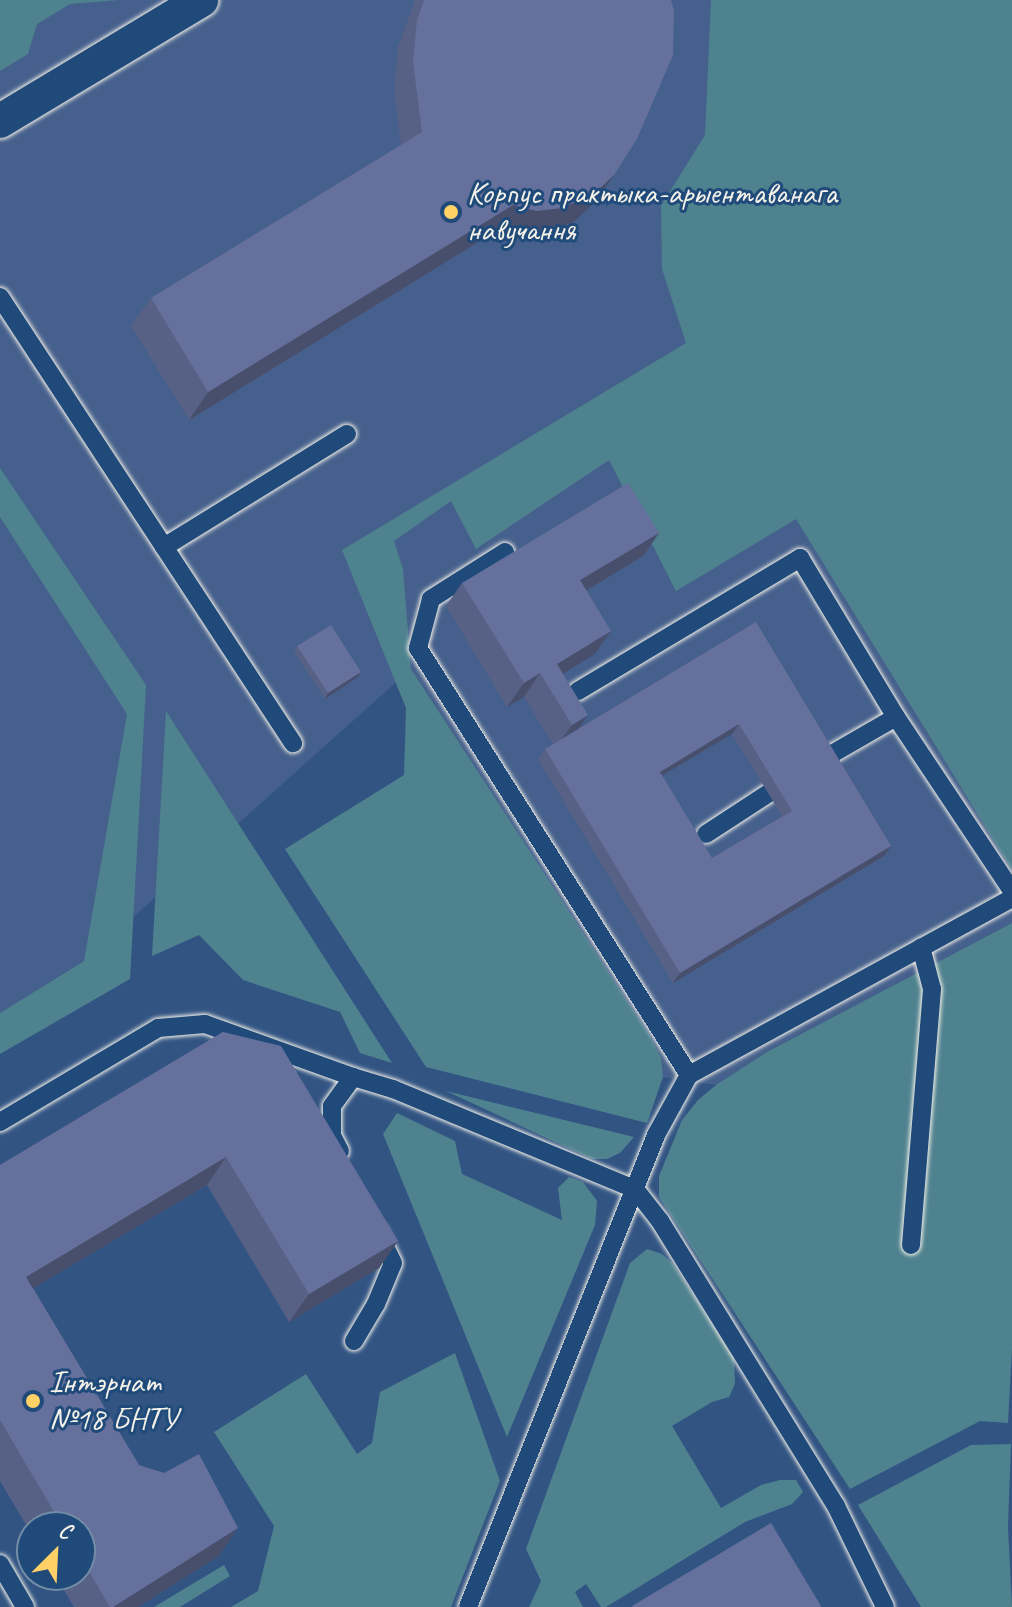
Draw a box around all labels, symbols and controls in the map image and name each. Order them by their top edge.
place label: Корпус практыка-арыентаванага навучання [467,175,838,250]
marker: Корпус практыка-арыентаванага навучання [442,203,460,221]
place label: Інтэрнат №18 БНТУ [49,1364,177,1439]
marker: Інтэрнат №18 БНТУ [24,1392,42,1410]
north arrow [16,1511,96,1591]
text: С [54,1516,76,1546]

